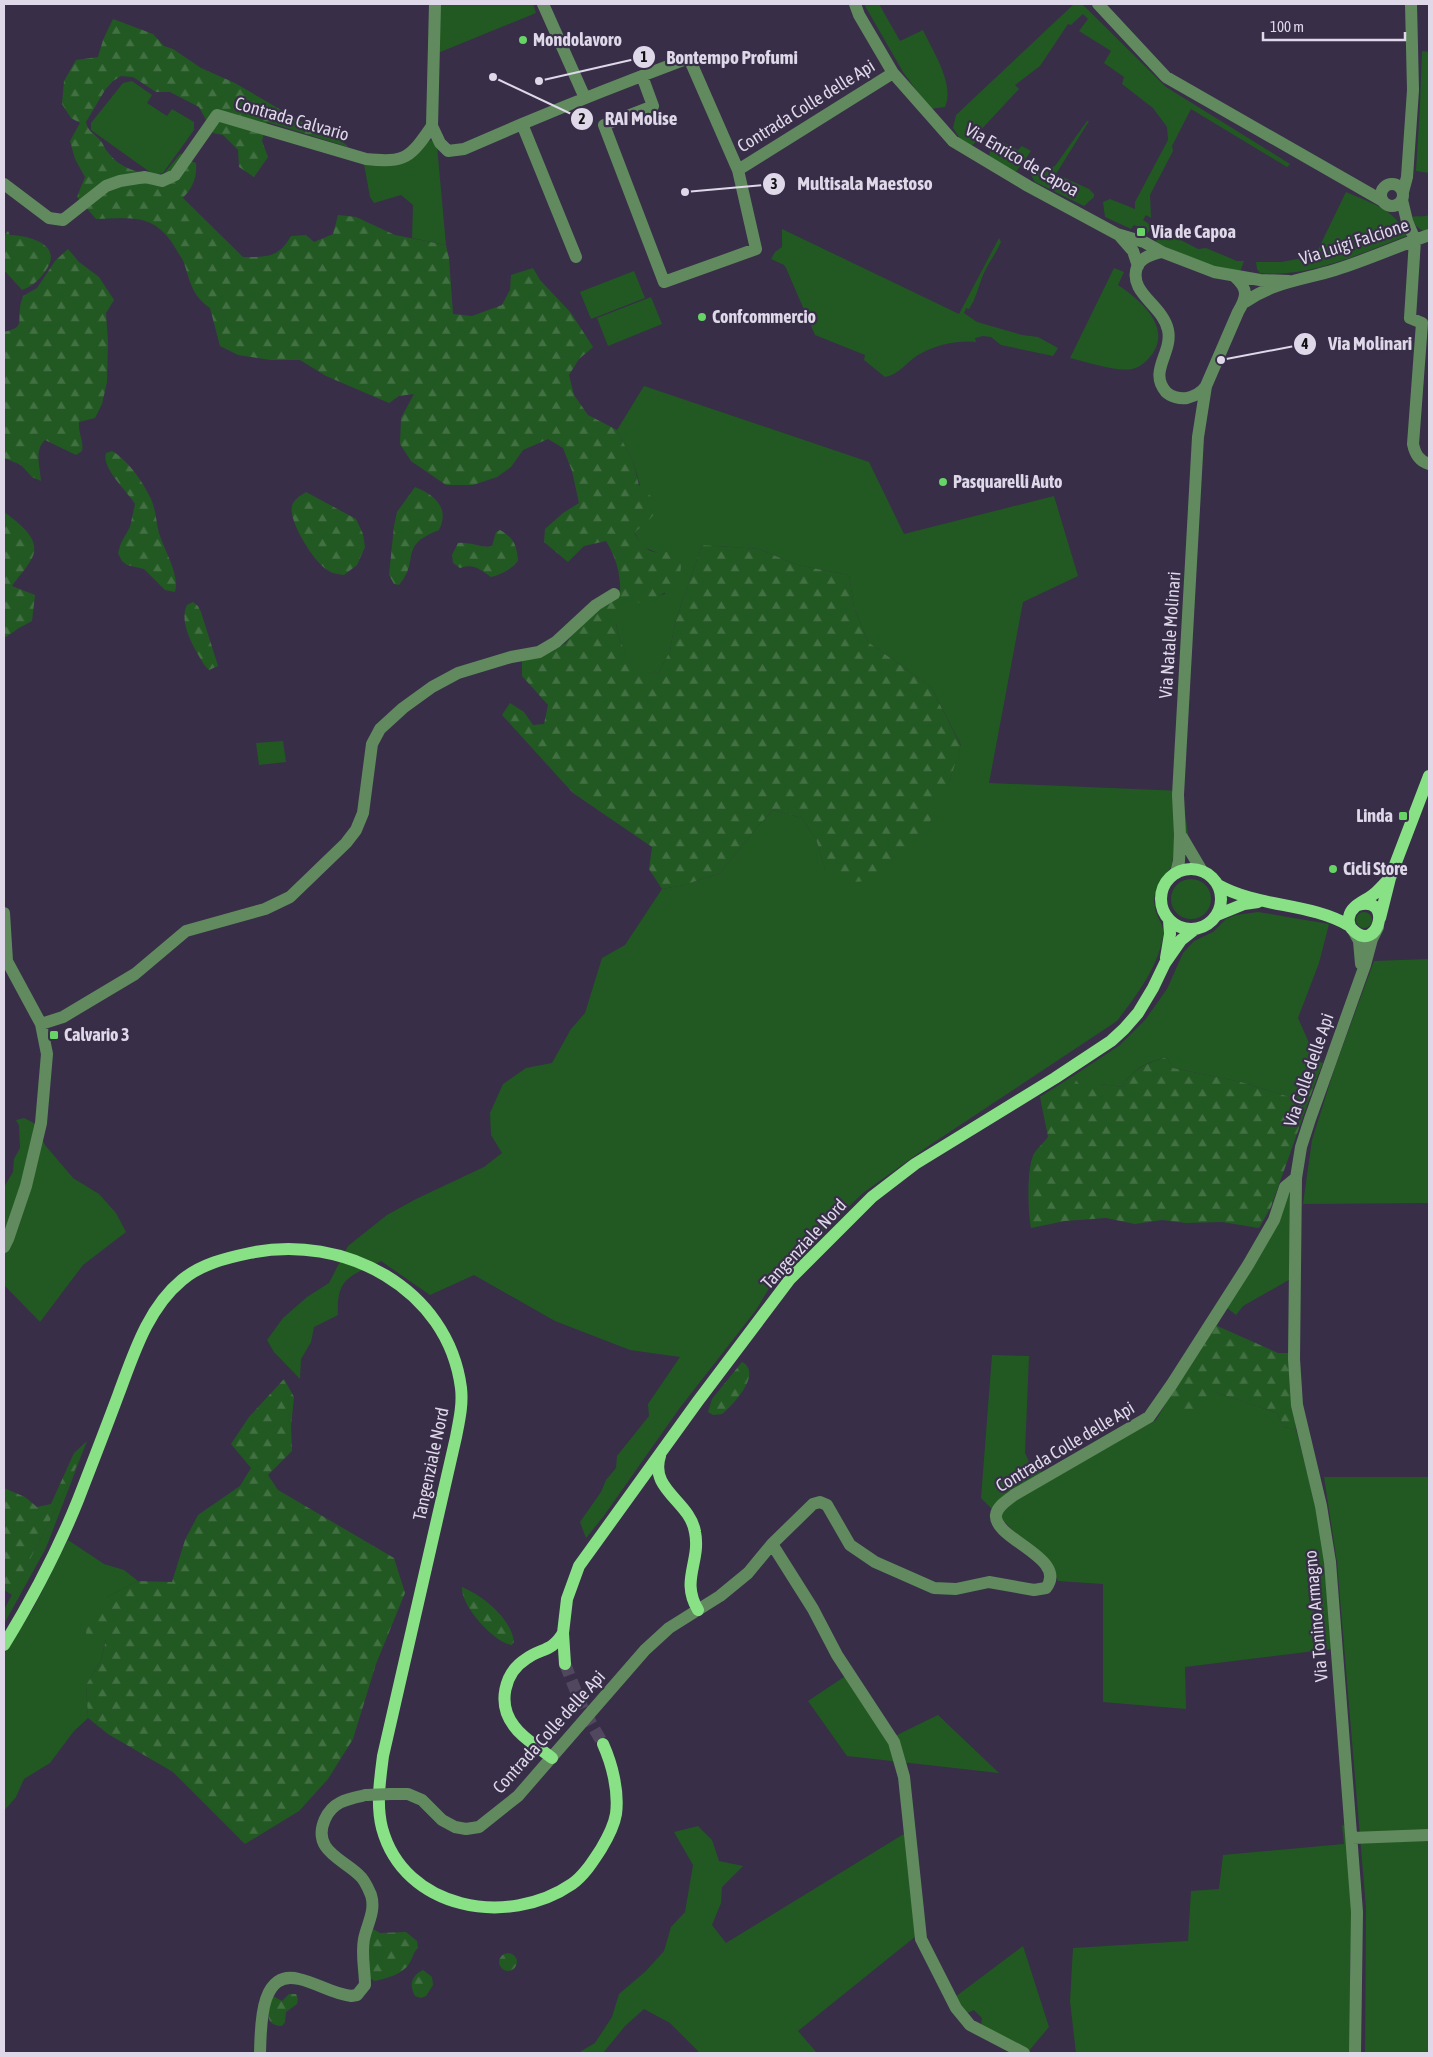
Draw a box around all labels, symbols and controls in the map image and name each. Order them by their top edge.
scale bar [1263,10,1406,42]
text: 100 m [1270,18,1304,35]
place label: Mondolavoro [533,29,622,50]
marker: Mondolavoro [517,34,529,46]
callout: Bontempo Profumi [631,40,808,74]
text: Bontempo Profumi [666,46,798,68]
text: 1 [640,48,648,65]
street label: Contrada Colle delle Api [733,55,878,156]
street label: Contrada Calvario [233,92,352,145]
callout: RAI Molise [570,102,687,136]
text: RAI Molise [605,107,678,129]
text: 2 [578,110,586,127]
street label: Via Enrico de Capoa [961,118,1083,201]
callout: Multisala Maestoso [762,167,942,201]
text: Multisala Maestoso [797,172,933,194]
text: 3 [770,175,778,192]
street label: Via Luigi Falcione [1296,214,1411,269]
place label: Via de Capoa [1150,221,1236,242]
marker: Via de Capoa [1135,226,1147,238]
place label: Confcommercio [712,306,816,327]
marker: Confcommercio [696,311,708,323]
callout: Via Molinari [1293,327,1422,361]
text: Via Molinari [1327,332,1412,354]
text: 4 [1300,335,1309,352]
place label: Pasquarelli Auto [953,471,1062,492]
marker: Pasquarelli Auto [937,476,949,488]
street label: Via Natale Molinari [1155,571,1184,699]
place label: Linda [1356,805,1393,826]
marker: Linda [1397,810,1409,822]
place label: Cicli Store [1343,858,1408,879]
marker: Cicli Store [1327,863,1339,875]
street label: Via Colle delle Api [1279,1010,1338,1129]
place label: Calvario 3 [64,1024,130,1045]
marker: Calvario 3 [48,1029,60,1041]
street label: Tangenziale Nord [757,1194,851,1293]
street label: Contrada Colle delle Api [992,1397,1138,1496]
street label: Tangenziale Nord [408,1405,453,1522]
street label: Via Tonino Armagno [1299,1549,1332,1683]
street label: Contrada Colle delle Api [488,1666,609,1797]

